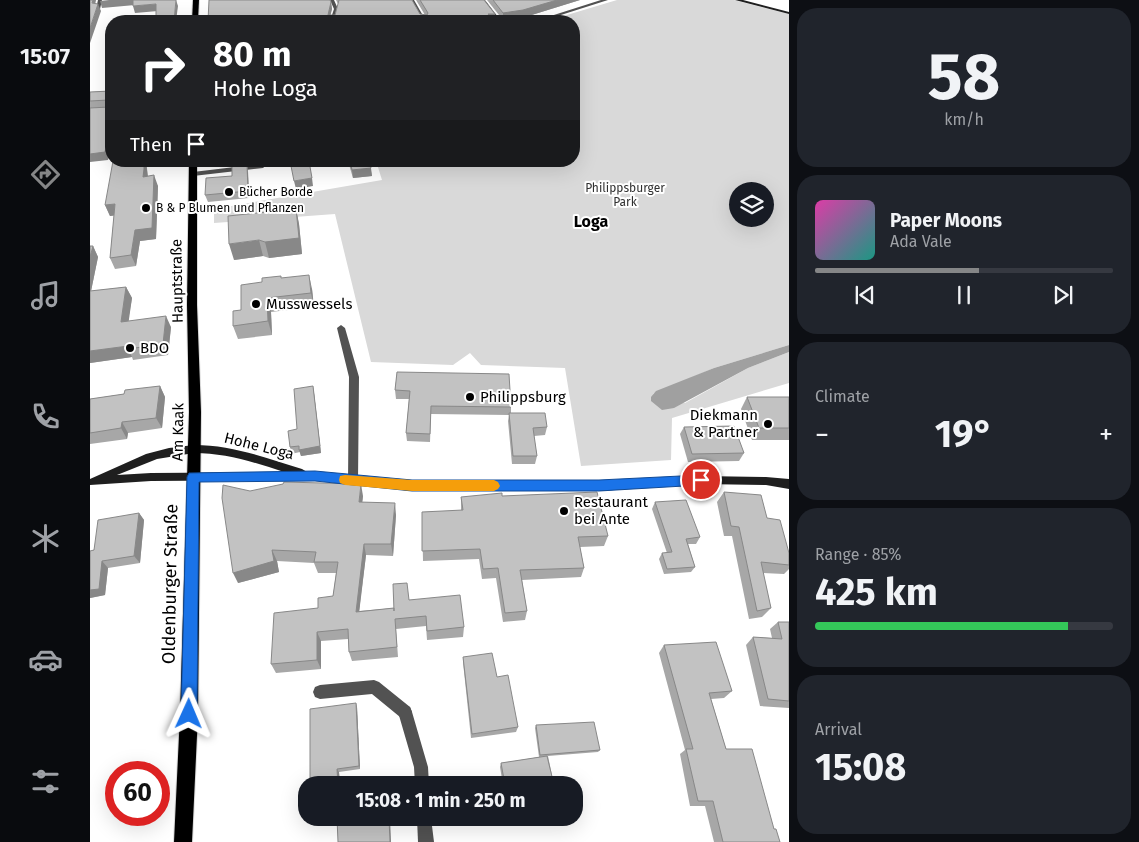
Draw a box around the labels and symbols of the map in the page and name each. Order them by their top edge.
park label: Philippsburger Park [585,181,665,209]
place label: Bücher Borde [239,185,313,199]
marker: Bücher Borde [223,186,235,198]
place label: B & P Blumen und Pflanzen [156,201,304,215]
marker: B & P Blumen und Pflanzen [140,202,152,214]
district label: Loga [574,212,608,231]
street label: Hauptstraße [167,239,187,323]
place label: Musswessels [266,295,353,313]
marker: Musswessels [250,298,262,310]
place label: BDO [140,339,169,357]
marker: BDO [124,342,136,354]
place label: Philippsburg [480,388,566,406]
marker: Philippsburg [464,391,476,403]
street label: Am Kaak [168,402,188,461]
place label: Diekmann & Partner [690,406,758,441]
marker: Diekmann & Partner [762,418,774,430]
street label: Hohe Loga [222,429,296,463]
pin [680,459,722,501]
place label: Restaurant bei Ante [574,493,648,528]
street label: Oldenburger Straße [158,504,182,664]
marker: Restaurant bei Ante [558,505,570,517]
position arrow [162,687,214,739]
speed limit sign: 60 [105,761,170,826]

